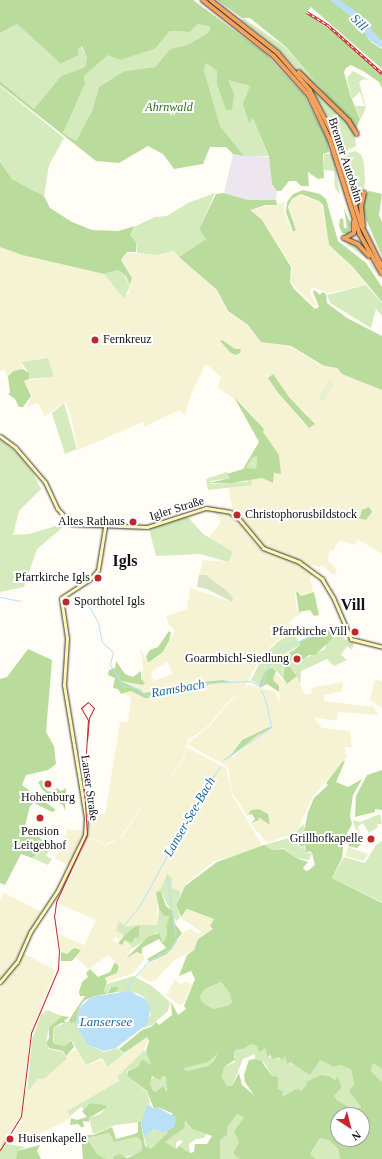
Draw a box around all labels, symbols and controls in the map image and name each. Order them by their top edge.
water label: Sill [347,11,371,35]
park label: Ahrnwald [145,101,193,115]
street label: Brenner Autobahn [324,115,366,205]
place label: Fernkreuz [103,333,152,347]
marker: Fernkreuz [90,335,100,345]
street label: Igler Straße [148,494,206,524]
place label: Christophorusbildstock [245,508,357,522]
marker: Christophorusbildstock [232,510,242,520]
place label: Altes Rathaus [58,515,125,529]
marker: Altes Rathaus [128,517,138,527]
district label: Igls [113,551,137,571]
place label: Pfarrkirche Igls [15,571,90,585]
marker: Pfarrkirche Igls [93,573,103,583]
place label: Sporthotel Igls [74,595,145,609]
district label: Vill [341,595,365,615]
marker: Sporthotel Igls [61,597,71,607]
place label: Pfarrkirche Vill [272,625,347,639]
marker: Pfarrkirche Vill [350,627,360,637]
place label: Goarmbichl-Siedlung [185,652,289,666]
marker: Goarmbichl-Siedlung [292,654,302,664]
water label: Ramsbach [150,677,206,701]
street label: Lanser Straße [77,754,101,822]
water label: Lanser-See-Bach [161,774,219,860]
marker: Hohenburg [43,779,53,789]
place label: Hohenburg [21,791,75,805]
marker: Pension Leitgebhof [35,813,45,823]
place label: Pension Leitgebhof [14,825,66,853]
place label: Grillhofkapelle [290,832,363,846]
marker: Grillhofkapelle [366,834,376,844]
water label: Lansersee [80,1014,132,1030]
north arrow [330,1107,370,1147]
text: N [350,1129,363,1143]
place label: Huisenkapelle [18,1132,87,1146]
marker: Huisenkapelle [5,1134,15,1144]

